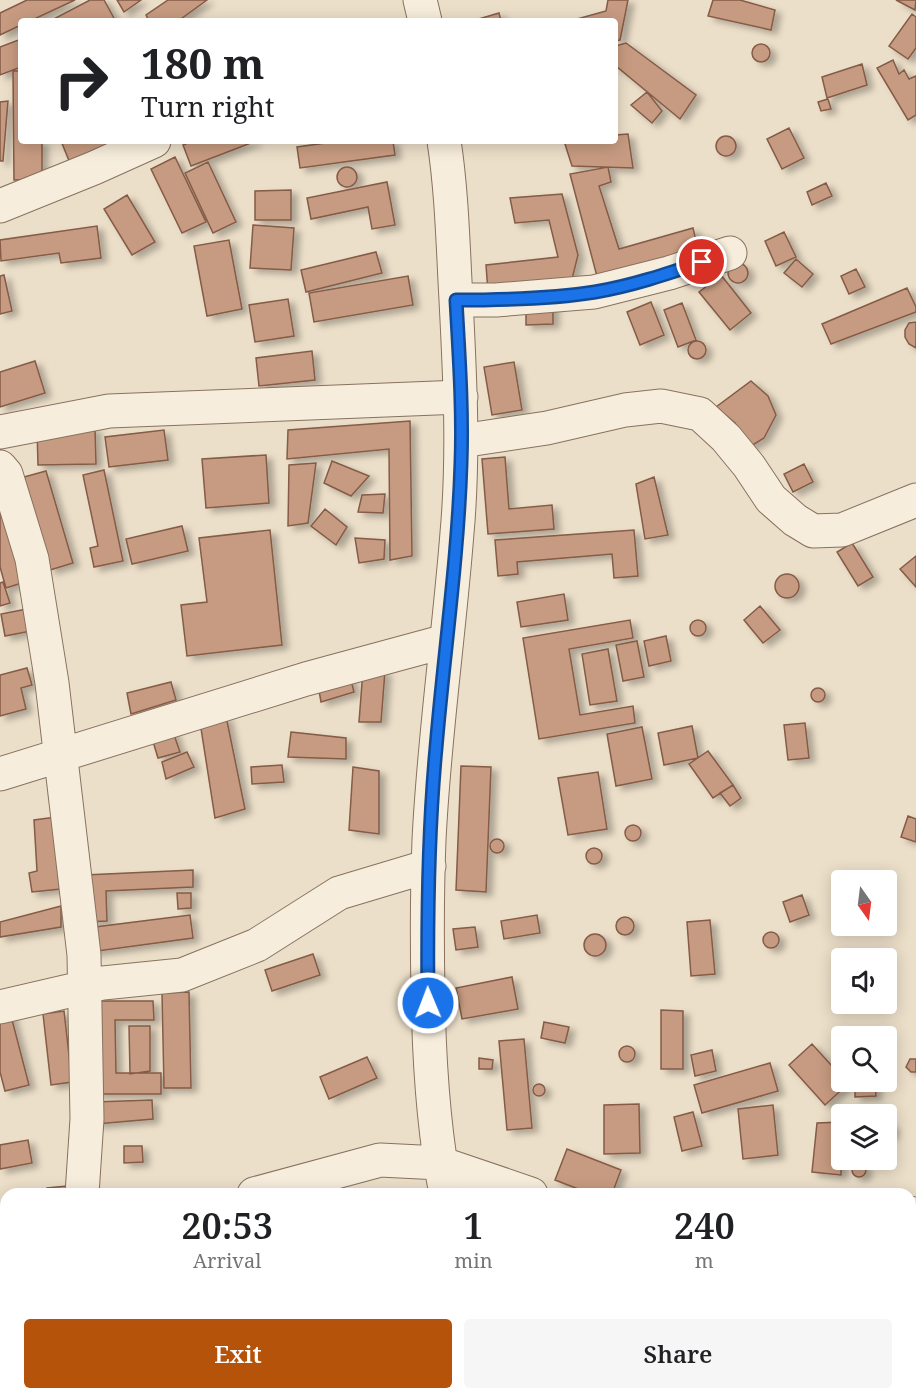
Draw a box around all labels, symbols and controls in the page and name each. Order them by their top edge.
text: 180 m [141,34,265,91]
icon: right [42,42,120,120]
text: Turn right [141,88,274,125]
pin [676,236,727,287]
icon: arrive [685,245,718,278]
north arrow [831,870,897,936]
map controls [831,870,897,1170]
button: sound [831,948,897,1014]
position arrow [396,971,460,1035]
button: search [831,1026,897,1092]
button: layers [831,1104,897,1170]
text: 20:53 [181,1201,273,1250]
text: 1 [463,1201,484,1250]
text: 240 [674,1201,735,1250]
text: Arrival [193,1247,261,1274]
text: min [454,1247,493,1274]
text: m [695,1247,714,1274]
button: Exit [24,1319,452,1388]
button: Share [464,1319,892,1388]

